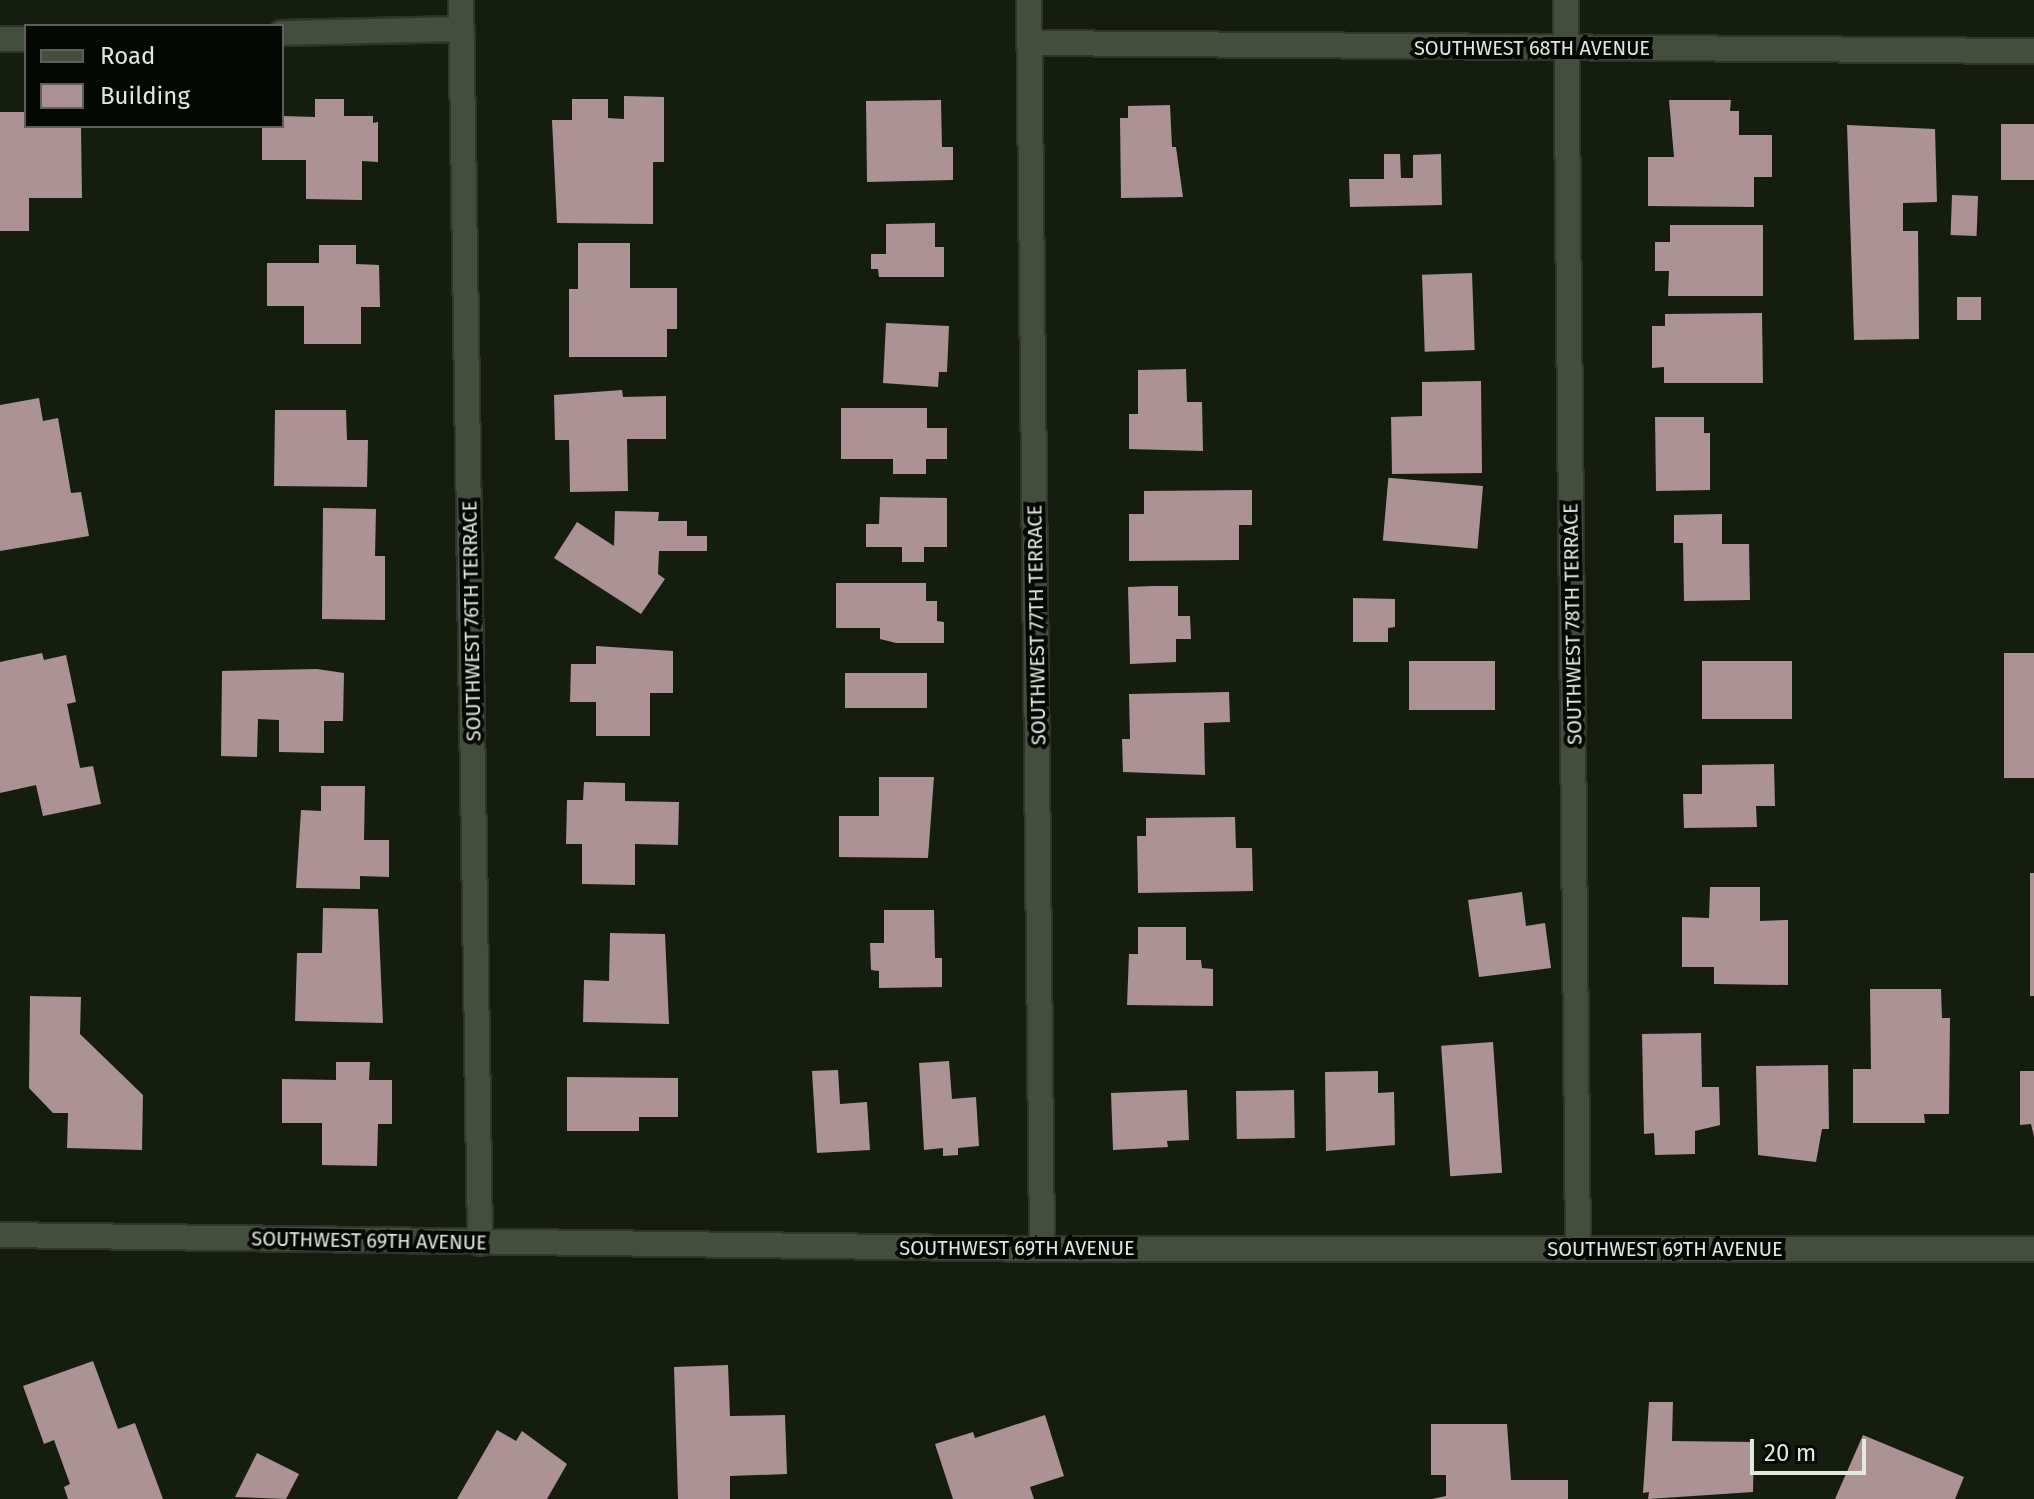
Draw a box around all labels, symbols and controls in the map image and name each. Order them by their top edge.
legend [24,24,284,128]
street label: SOUTHWEST 68TH AVENUE [1414,36,1650,60]
text: Road [100,42,155,70]
text: Building [100,82,190,110]
street label: SOUTHWEST 76TH TERRACE [458,500,486,742]
street label: SOUTHWEST 78TH TERRACE [1559,503,1587,745]
street label: SOUTHWEST 77TH TERRACE [1023,505,1051,745]
street label: SOUTHWEST 69TH AVENUE [251,1227,487,1255]
street label: SOUTHWEST 69TH AVENUE [899,1236,1135,1260]
street label: SOUTHWEST 69TH AVENUE [1547,1237,1783,1261]
scale bar [1754,1423,1870,1473]
text: 20 m [1764,1439,1816,1467]

